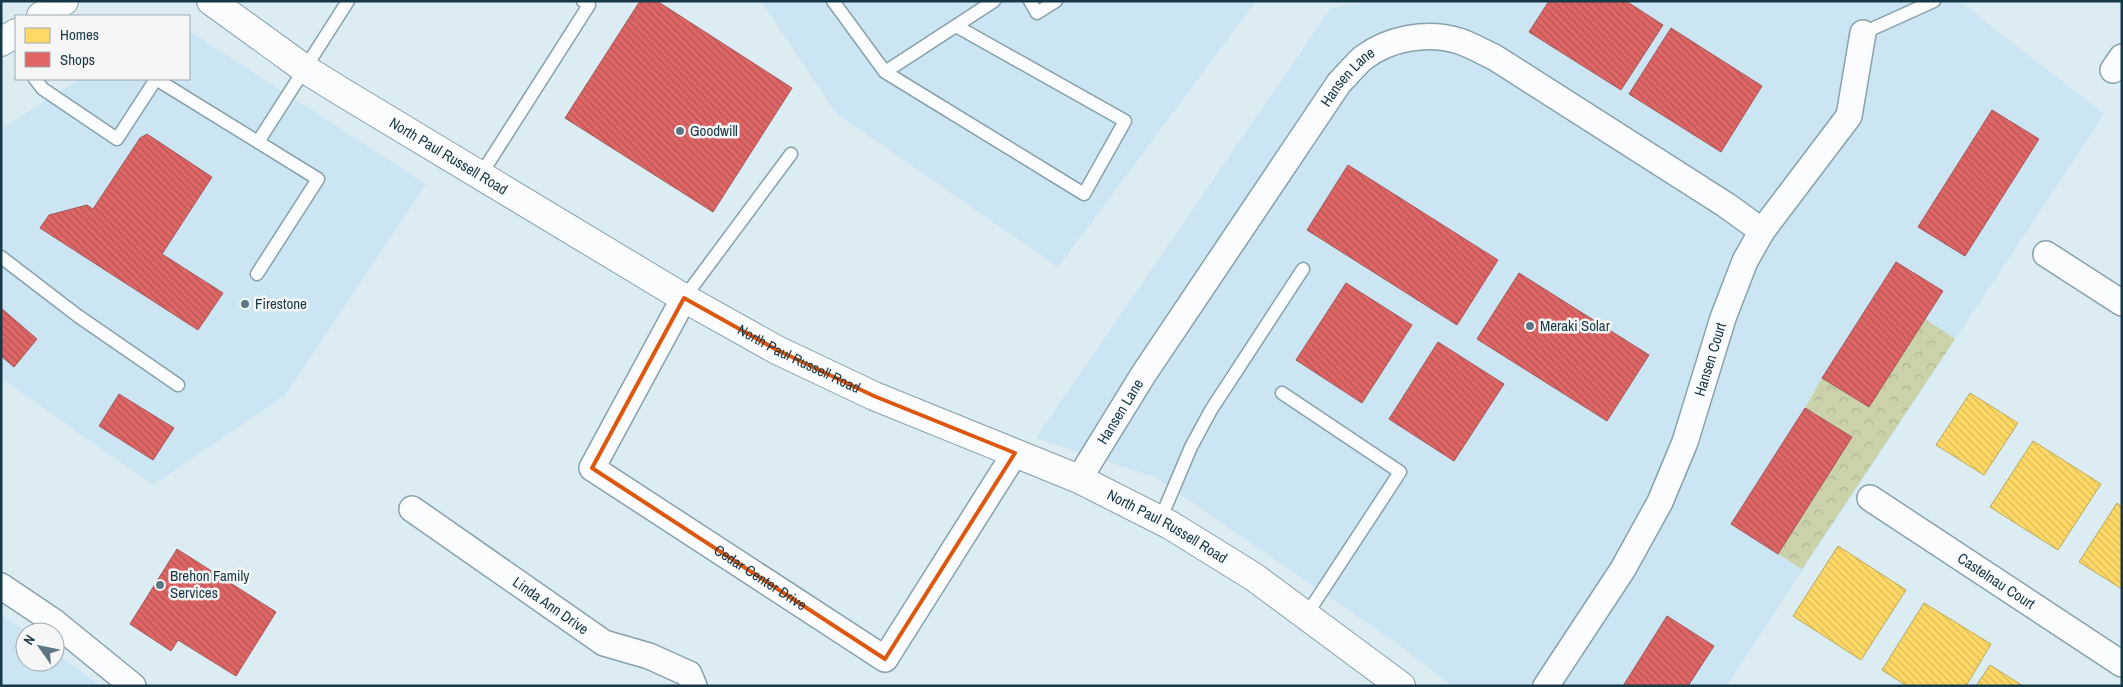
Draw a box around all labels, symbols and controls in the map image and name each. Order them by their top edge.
legend [15,15,190,80]
text: Homes [60,24,99,45]
street label: Hansen Lane [1315,42,1378,110]
text: Shops [60,49,95,70]
street label: North Paul Russell Road [386,112,512,200]
place label: Goodwill [690,120,738,141]
marker: Goodwill [674,125,686,137]
place label: Firestone [255,293,307,314]
marker: Firestone [239,298,251,310]
place label: Meraki Solar [1540,315,1610,336]
street label: North Paul Russell Road [734,319,864,398]
street label: Hansen Court [1689,319,1731,399]
marker: Meraki Solar [1524,320,1536,332]
street label: Hansen Lane [1092,375,1148,448]
street label: North Paul Russell Road [1104,484,1232,568]
street label: Cedar Center Drive [710,539,811,615]
street label: Castelnau Court [1953,547,2040,614]
place label: Brehon Family Services [170,565,250,603]
street label: Linda Ann Drive [509,571,593,639]
marker: Brehon Family Services [154,579,166,591]
north arrow [15,622,65,672]
text: N [19,632,39,648]

